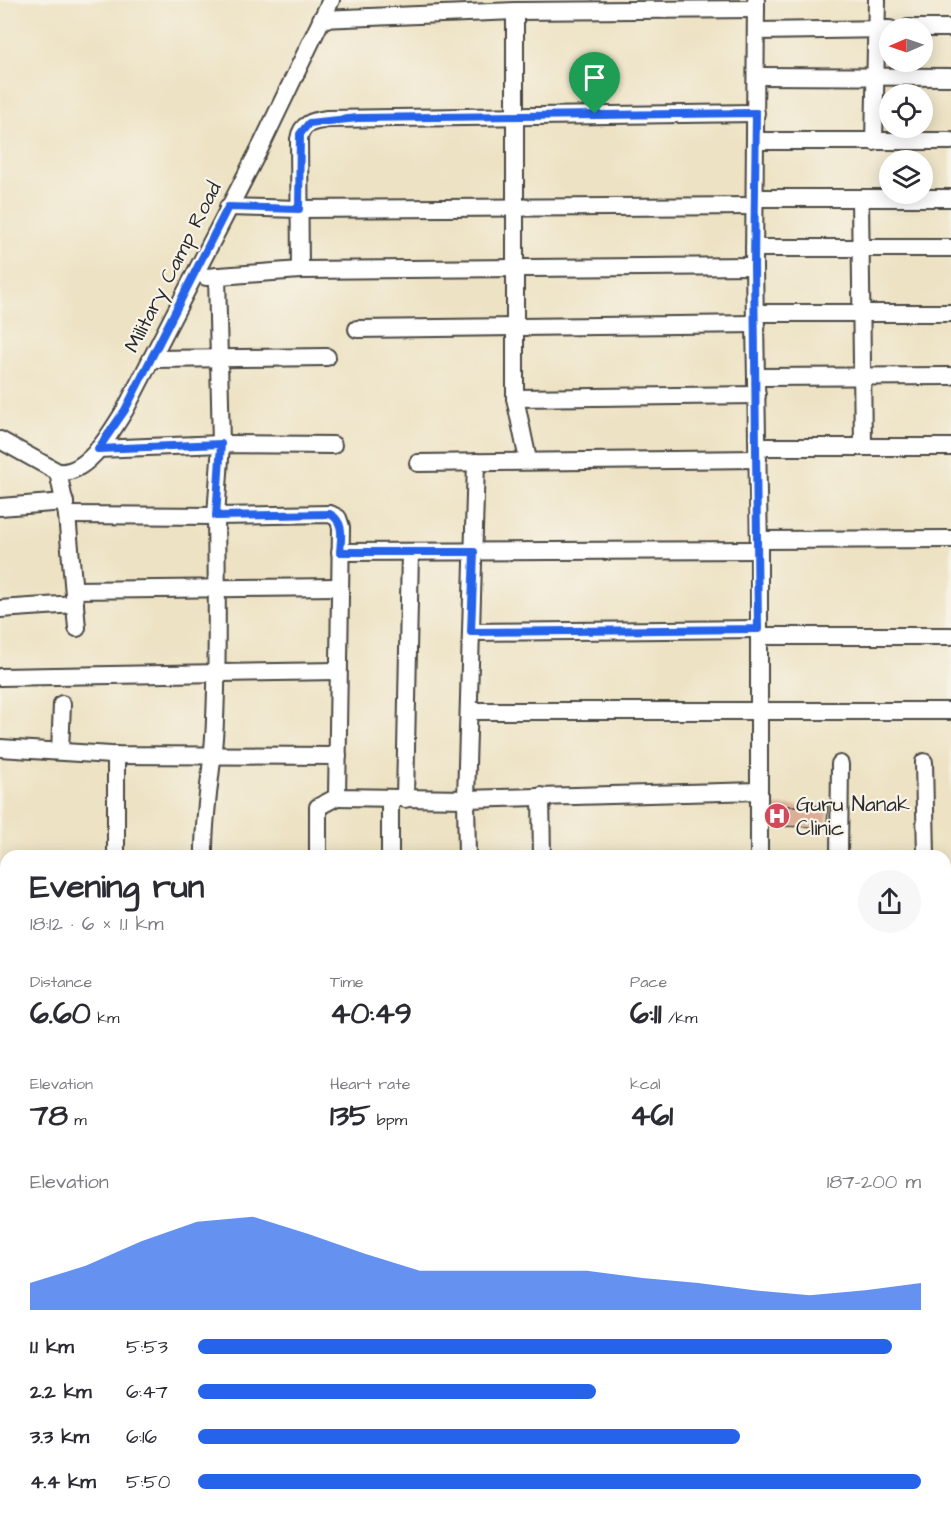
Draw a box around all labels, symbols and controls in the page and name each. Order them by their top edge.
north arrow [879,18,933,72]
map controls [879,18,933,204]
pin [569,52,620,114]
icon: arrive [578,61,611,94]
button: locate [879,84,933,138]
button: layers [879,150,933,204]
street label: Military Camp Road [117,176,230,358]
place label: Guru Nanak Clinic [796,790,910,843]
hospital icon: Guru Nanak Clinic [762,801,792,831]
text: Evening run [30,864,204,910]
button: share [858,870,921,933]
text: 18:12 · 6 × 1.1 km [30,910,163,938]
text: Distance [30,971,92,993]
text: Time [330,971,364,993]
text: Pace [630,971,667,993]
text: 6.60 [30,993,91,1035]
text: 40:49 [330,993,412,1035]
text: 6:11 [630,993,662,1035]
text: km [91,1007,119,1029]
text: /km [662,1007,697,1029]
text: Elevation [30,1073,93,1095]
text: Heart rate [330,1073,410,1095]
text: kcal [630,1073,661,1095]
text: 78 [30,1095,68,1137]
text: 135 [330,1095,370,1137]
text: 461 [630,1095,673,1137]
text: m [68,1109,87,1131]
text: bpm [370,1109,407,1131]
text: Elevation [30,1168,109,1196]
text: 187–200 m [827,1168,921,1196]
text: 1.1 km [30,1333,74,1361]
text: 5:53 [126,1333,168,1361]
text: 2.2 km [30,1378,92,1406]
text: 6:47 [126,1378,168,1406]
text: 3.3 km [30,1423,89,1451]
text: 6:16 [126,1423,157,1451]
text: 4.4 km [30,1468,96,1496]
text: 5:50 [126,1468,170,1496]

